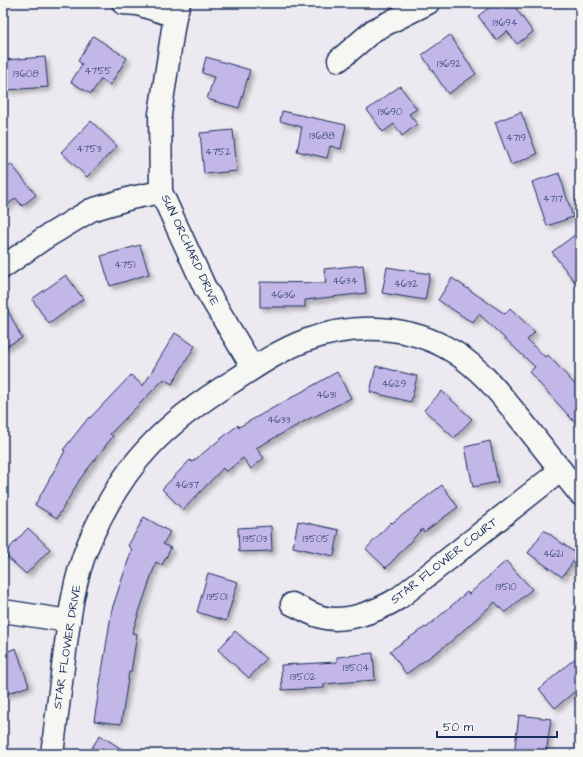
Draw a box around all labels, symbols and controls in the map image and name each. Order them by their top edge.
house number: 13694 [492,16,518,30]
house number: 13692 [437,57,461,71]
house number: 4755 [84,64,112,78]
house number: 13608 [13,67,39,81]
house number: 13690 [378,105,402,119]
house number: 13688 [309,129,335,143]
house number: 4719 [506,131,526,145]
house number: 4753 [76,142,102,156]
house number: 4752 [205,145,231,159]
street label: SUN ORCHARD DRIVE [157,192,223,308]
house number: 4717 [543,192,563,206]
house number: 4751 [114,258,136,272]
house number: 4634 [333,274,358,288]
house number: 4632 [394,277,418,291]
house number: 4636 [271,288,296,302]
house number: 4629 [382,377,407,391]
house number: 4631 [316,388,336,402]
house number: 4633 [267,413,291,427]
house number: 4637 [175,478,199,492]
street label: STAR FLOWER COURT [387,513,502,608]
house number: 13503 [243,532,267,546]
house number: 13505 [303,532,329,546]
house number: 4621 [543,547,564,561]
house number: 13510 [495,580,517,594]
street label: STAR FLOWER DRIVE [49,584,85,710]
house number: 13501 [206,590,228,604]
house number: 13504 [343,661,369,675]
house number: 13502 [290,670,316,684]
scale bar [437,713,557,739]
text: 50 m [443,719,474,736]

